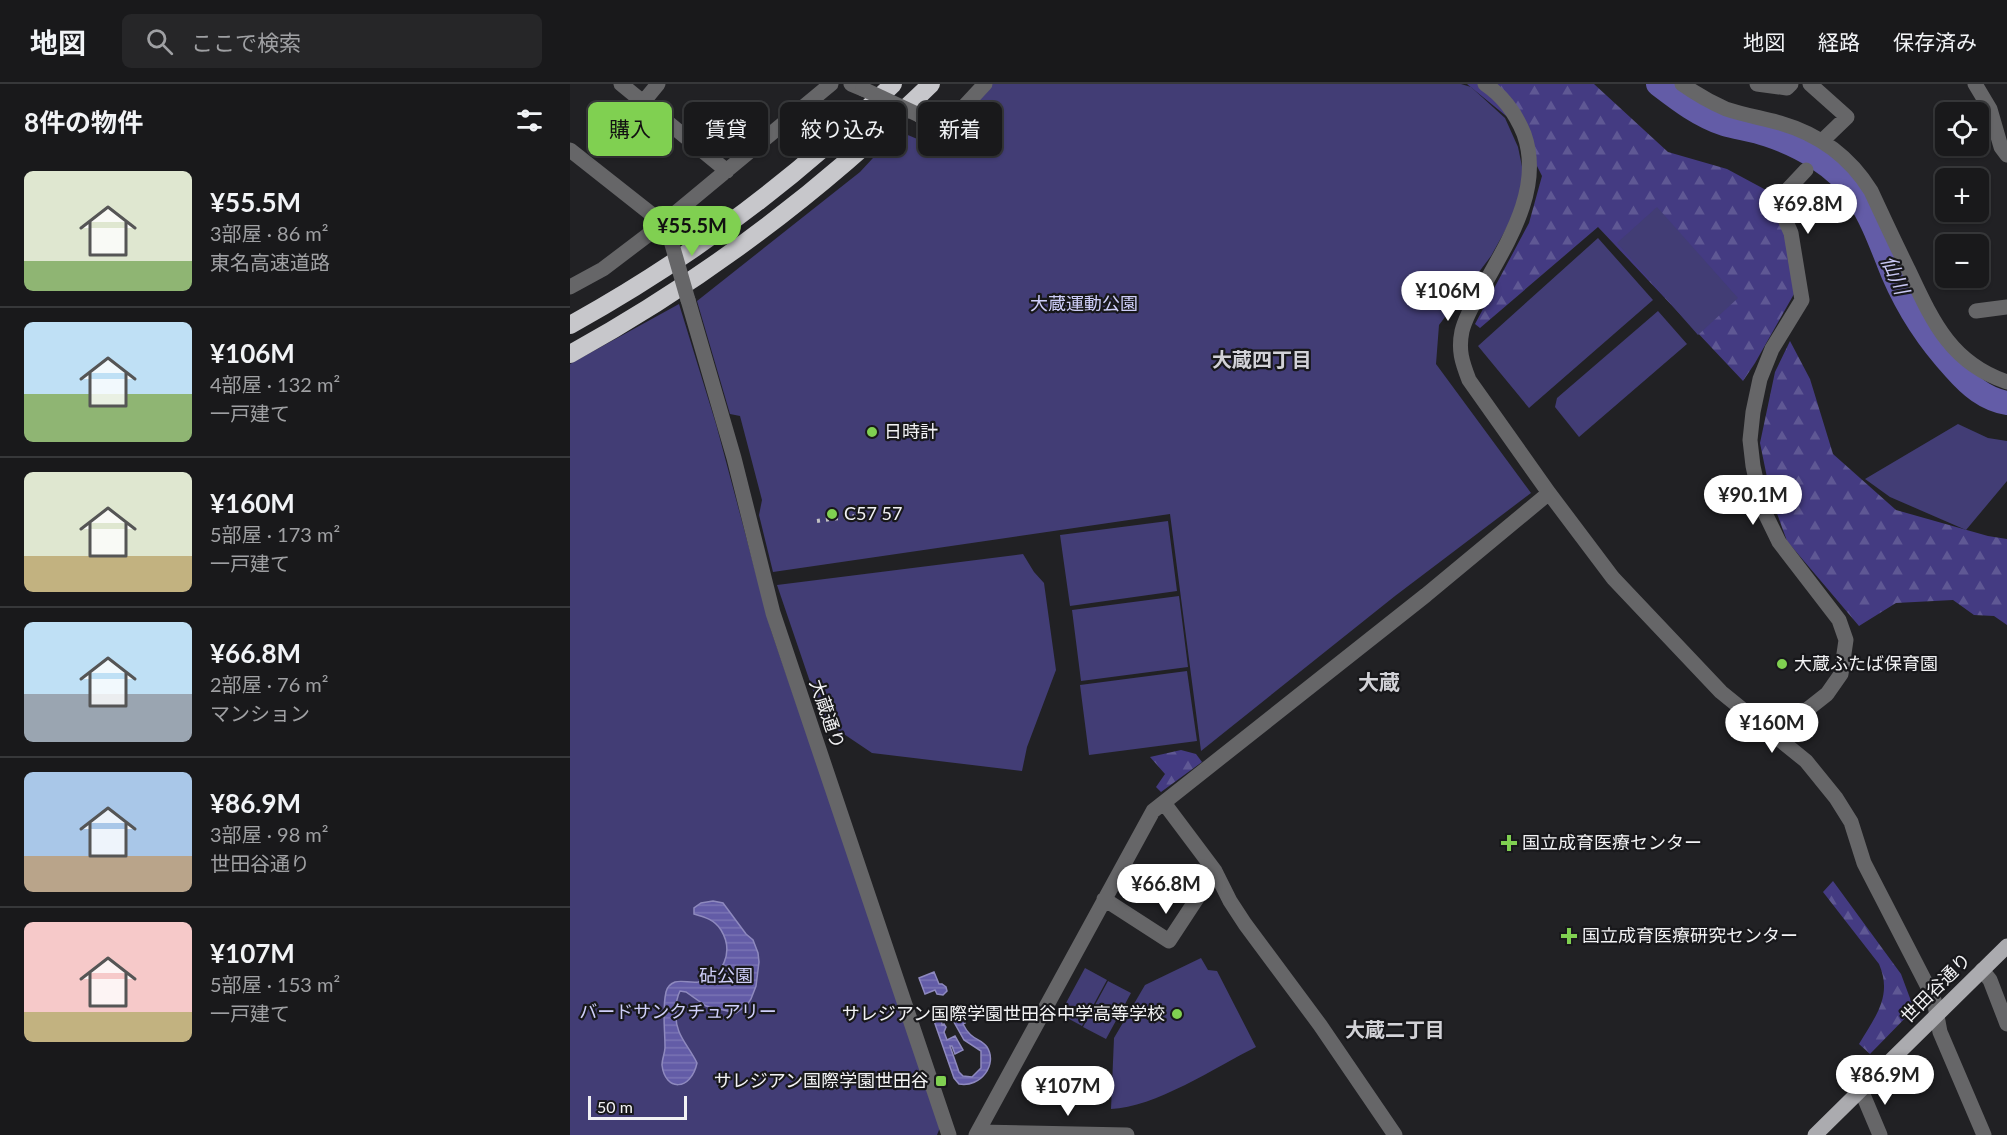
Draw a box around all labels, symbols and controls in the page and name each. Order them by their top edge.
search box [122,14,542,68]
text: 地図 [30,25,86,59]
icon: search [143,25,176,58]
text: ここで検索 [191,29,301,56]
text: 地図 [1743,29,1785,54]
text: 経路 [1818,29,1860,54]
text: 保存済み [1893,29,1977,54]
chip: 購入 [588,102,672,156]
chip: 賃貸 [684,102,768,156]
chip: 絞り込み [780,102,906,156]
chip: 新着 [918,102,1002,156]
map controls [1935,102,1989,288]
button: locate [1935,102,1989,156]
icon: filters [513,104,546,137]
text: 8件の物件 [24,106,143,138]
button: + [1935,168,1989,222]
pin: ¥69.8M [1759,184,1857,235]
text: ¥55.5M [210,186,301,218]
text: ¥69.8M [1773,191,1843,215]
icon: home [72,195,144,267]
pin: ¥55.5M [643,206,741,257]
text: ¥55.5M [657,213,727,237]
text: 3部屋 · 86 m² [210,221,329,245]
button: − [1935,234,1989,288]
text: 東名高速道路 [210,250,330,274]
water label: 仙川 [1877,251,1916,300]
pin: ¥106M [1406,271,1490,322]
text: ¥106M [1415,278,1481,302]
park label: 大蔵運動公園 [1030,292,1138,314]
text: ¥106M [210,337,295,369]
icon: home [72,346,144,418]
district label: 大蔵四丁目 [1212,347,1312,371]
text: 4部屋 · 132 m² [210,372,340,396]
text: 一戸建て [210,401,290,425]
place label: 日時計 [884,420,938,442]
marker: 日時計 [865,425,879,439]
pin: ¥90.1M [1704,475,1802,526]
text: ¥90.1M [1718,482,1788,506]
text: ¥160M [210,487,295,519]
icon: home [72,496,144,568]
place label: C57 57 [844,502,902,524]
marker: C57 57 [825,507,839,521]
text: 5部屋 · 173 m² [210,522,340,546]
text: 一戸建て [210,551,290,575]
text: ¥66.8M [210,637,301,669]
icon: home [72,646,144,718]
place label: 大蔵ふたば保育園 [1794,652,1938,674]
marker: 大蔵ふたば保育園 [1775,657,1789,671]
district label: 大蔵 [1358,669,1400,694]
text: 2部屋 · 76 m² [210,672,329,696]
street label: 大蔵通り [806,676,850,751]
text: マンション [210,701,310,725]
pin: ¥160M [1730,703,1814,754]
text: ¥160M [1739,710,1805,734]
text: ¥86.9M [210,787,301,819]
icon: home [72,796,144,868]
text: 3部屋 · 98 m² [210,822,329,846]
place label: 国立成育医療センター [1522,831,1702,853]
marker: 国立成育医療センター [1500,834,1518,852]
text: 世田谷通り [210,851,310,875]
pin: ¥66.8M [1117,864,1215,915]
text: ¥66.8M [1131,871,1201,895]
place label: 国立成育医療研究センター [1582,924,1798,946]
marker: 国立成育医療研究センター [1560,927,1578,945]
text: ¥107M [210,937,295,969]
icon: home [72,946,144,1018]
street label: 世田谷通り [1896,948,1975,1027]
park label: 砧公園 [699,964,753,986]
text: 5部屋 · 153 m² [210,972,340,996]
park label: バードサンクチュアリー [579,1000,777,1022]
text: 一戸建て [210,1001,290,1025]
place label: サレジアン国際学園世田谷中学高等学校 [842,1002,1165,1024]
marker: サレジアン国際学園世田谷中学高等学校 [1170,1007,1184,1021]
district label: 大蔵二丁目 [1345,1017,1445,1041]
pin: ¥86.9M [1836,1055,1934,1106]
text: ¥86.9M [1850,1062,1920,1086]
pin: ¥107M [1026,1066,1110,1117]
place label: サレジアン国際学園世田谷 [714,1069,929,1091]
text: ¥107M [1035,1073,1101,1097]
marker: サレジアン国際学園世田谷 [934,1074,948,1088]
scale bar [588,1093,687,1120]
text: 50 m [597,1097,633,1116]

